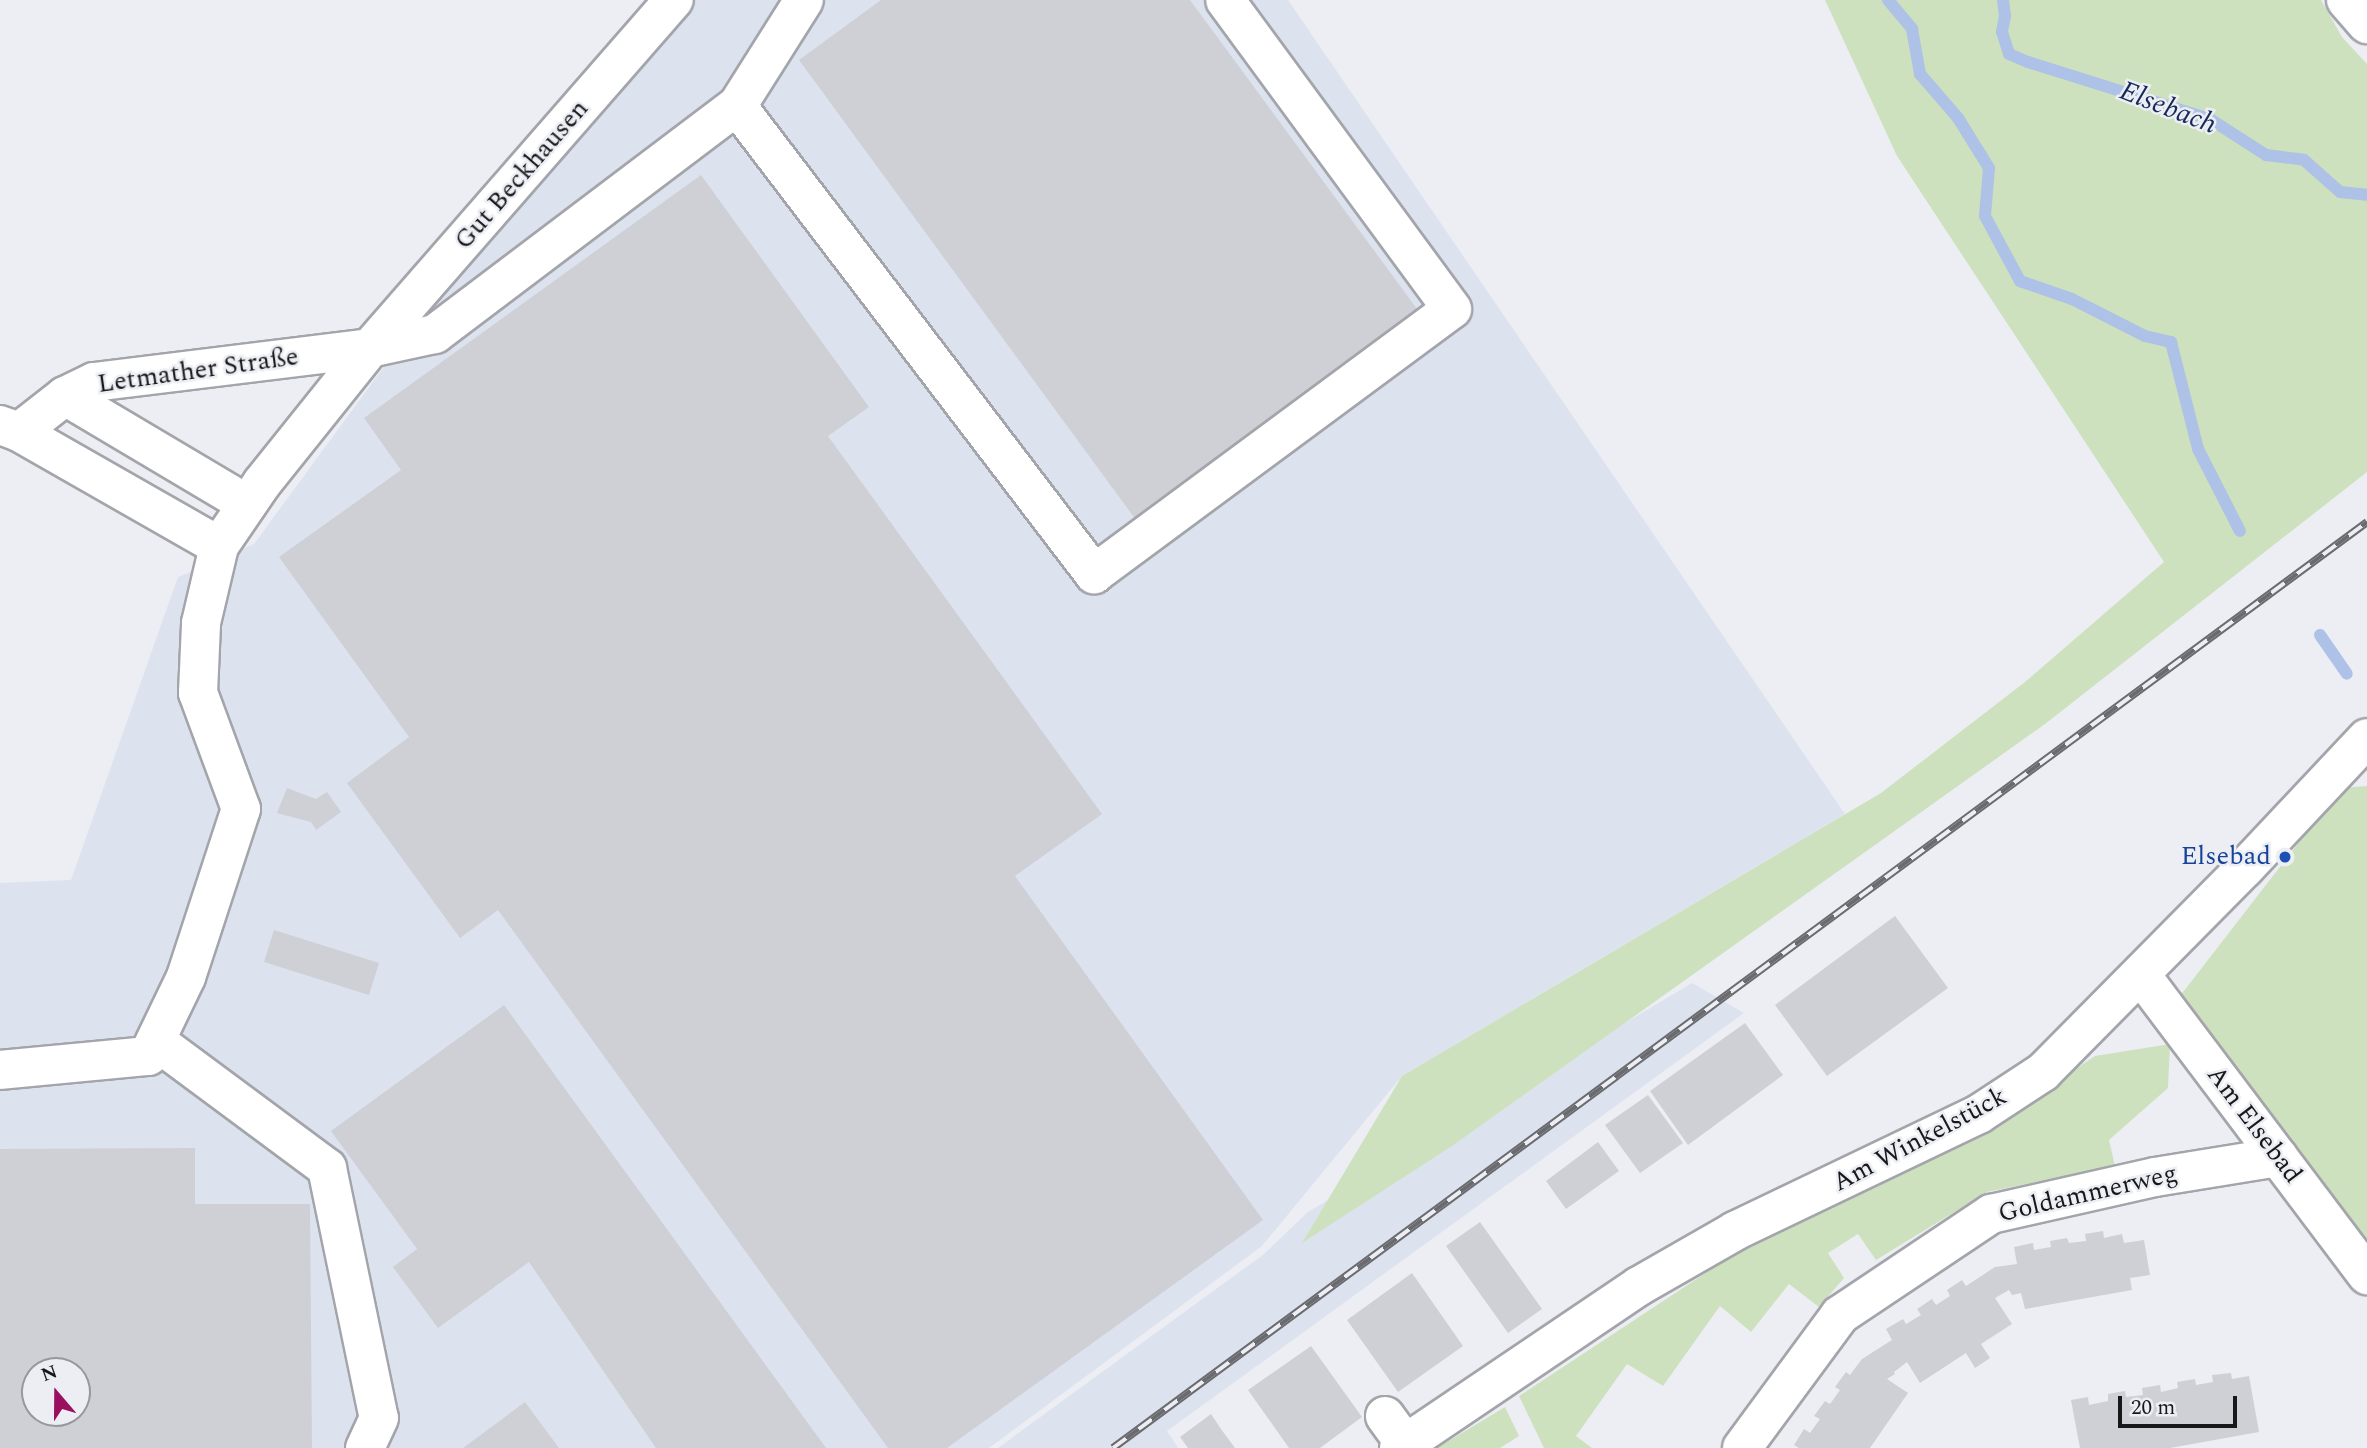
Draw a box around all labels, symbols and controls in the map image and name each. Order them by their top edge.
water label: Elsebach [2115,74,2221,142]
street label: Gut Beckhausen [449,94,595,256]
street label: Letmather Straße [96,341,300,401]
place label: Elsebad [2181,841,2271,873]
marker: Elsebad [2277,849,2293,865]
street label: Am Elsebad [2200,1060,2308,1190]
street label: Am Winkelstück [1828,1081,2012,1199]
street label: Goldammerweg [1995,1158,2181,1230]
north arrow [21,1357,91,1427]
text: N [37,1357,62,1390]
scale bar [2122,1382,2241,1426]
text: 20 m [2131,1392,2175,1424]

